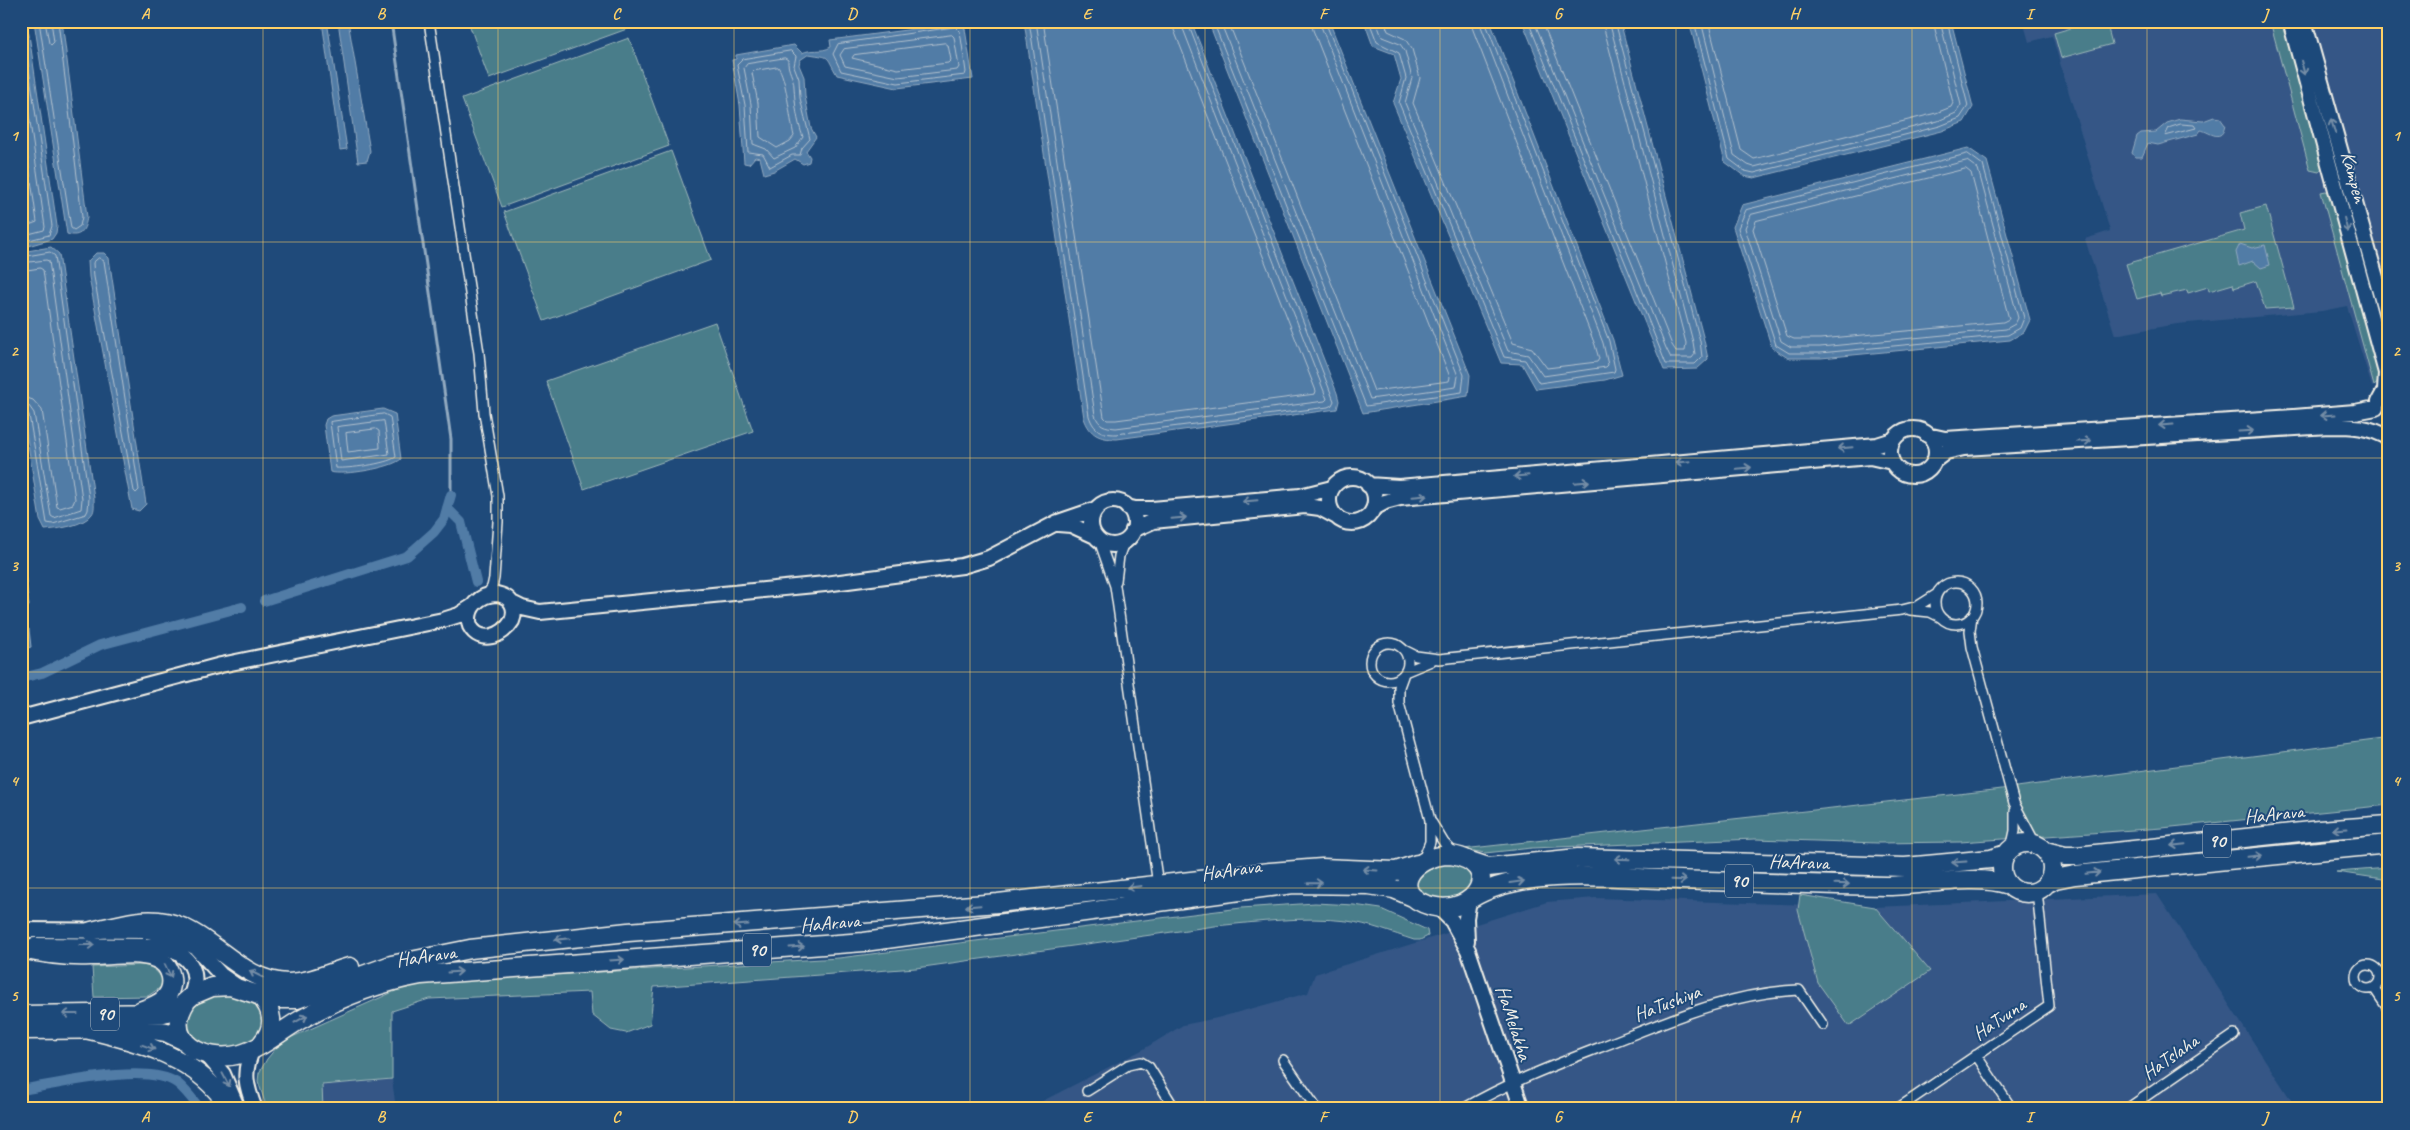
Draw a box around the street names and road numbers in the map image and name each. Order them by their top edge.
street label: Kampen [2335,149,2373,206]
street label: HaArava [2243,798,2307,830]
road number: 90 [2203,824,2231,858]
street label: HaArava [1769,848,1831,876]
street label: HaArava [1200,853,1264,887]
road number: 90 [1725,864,1753,898]
street label: HaArava [799,908,863,938]
road number: 90 [743,934,771,966]
street label: HaArava [395,939,459,973]
street label: HaTushiya [1630,978,1705,1027]
street label: HaMelakha [1490,982,1538,1065]
street label: HaTvuna [1968,991,2032,1046]
road number: 90 [91,998,119,1030]
street label: HaTslaha [2137,1028,2205,1085]

